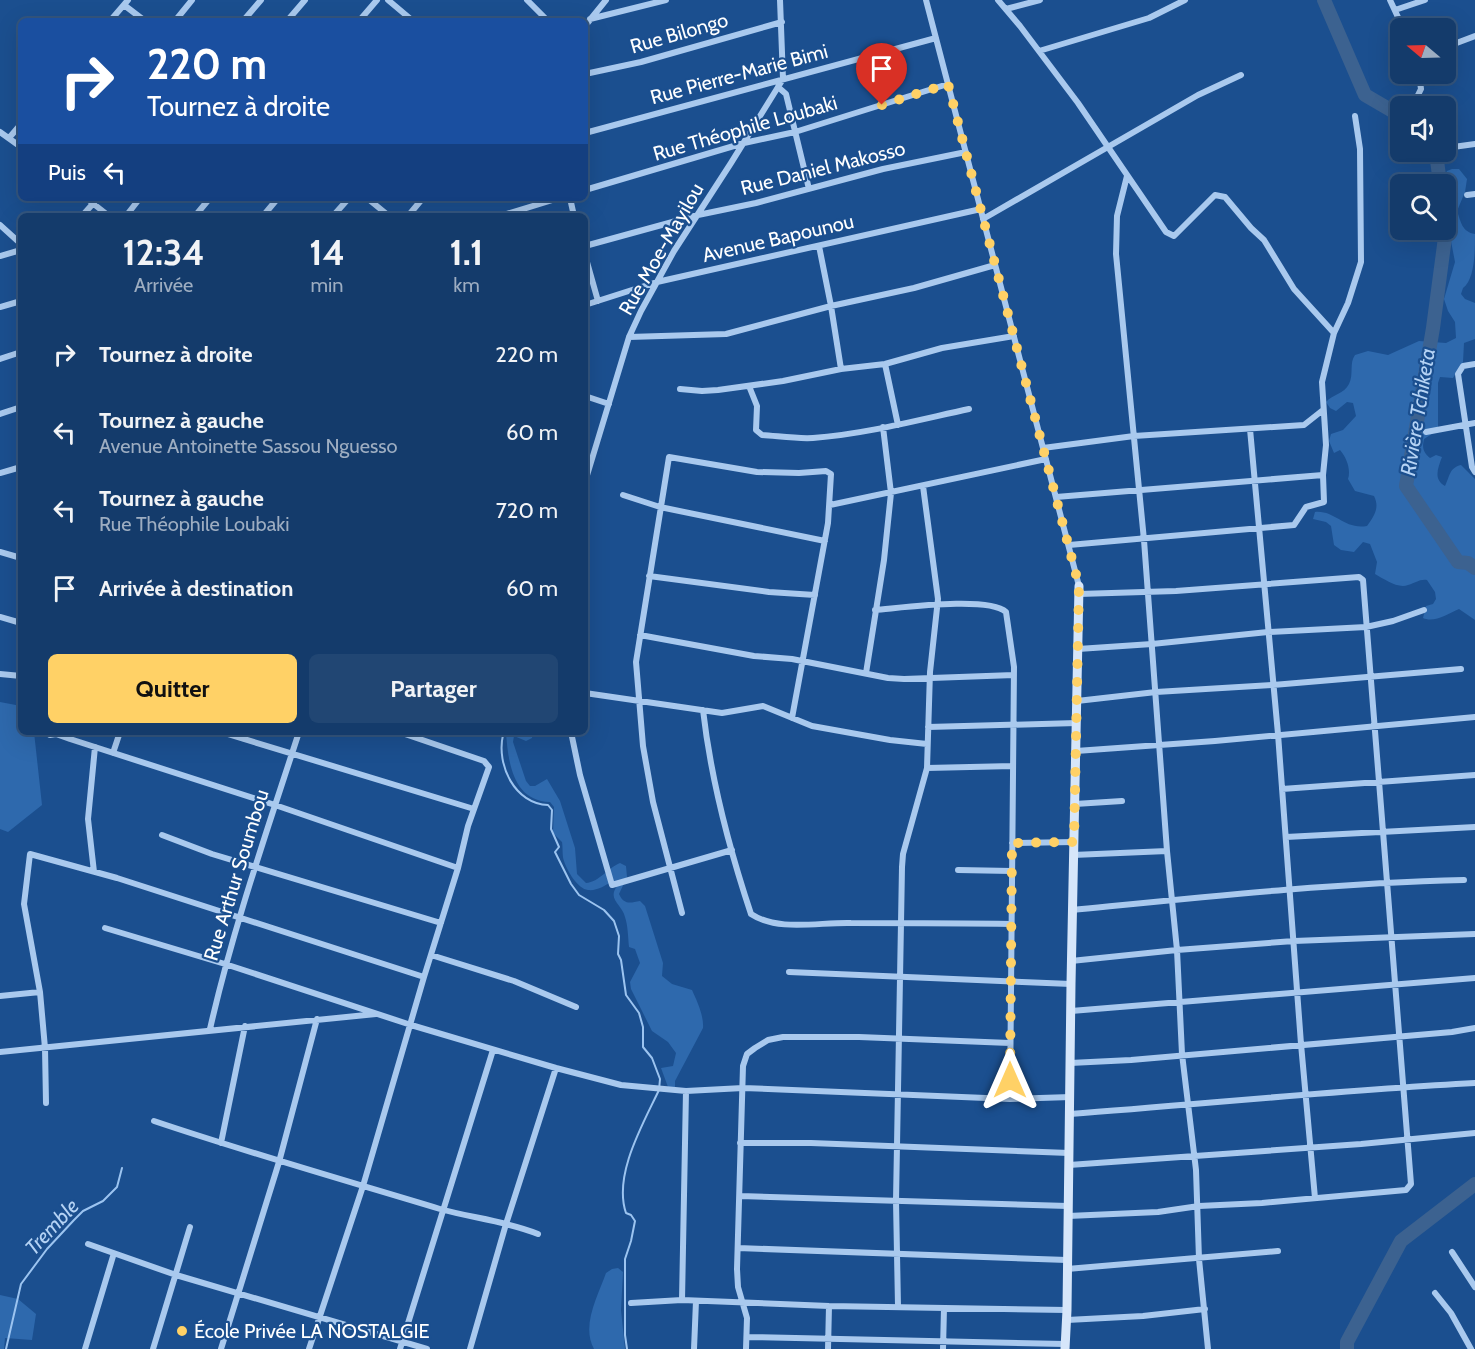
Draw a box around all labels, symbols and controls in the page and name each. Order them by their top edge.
street label: Rue Bilongo [627,8,731,58]
north arrow [1390,18,1456,84]
map controls [1390,18,1456,240]
text: 220 m [147,38,267,90]
street label: Rue Pierre-Marie Bimi [648,39,830,109]
icon: right [48,42,126,120]
pin [856,43,907,105]
icon: arrive [865,52,898,85]
text: Tournez à droite [147,90,330,123]
street label: Rue Théophile Loubaki [650,90,840,166]
button: sound [1390,96,1456,162]
street label: Rue Daniel Makosso [738,136,908,200]
icon: left [98,156,131,189]
text: Puis [48,159,86,186]
button: search [1390,174,1456,240]
street label: Rue Moe-Mayilou [613,179,709,319]
street label: Avenue Bapounou [700,209,856,267]
text: 12:34 [123,230,205,274]
text: 14 [309,230,345,274]
text: 1.1 [449,230,483,274]
text: Arrivée [134,273,193,297]
text: min [311,273,344,297]
text: km [453,273,480,297]
icon: right [48,338,81,371]
text: Tournez à droite [99,341,253,368]
text: 220 m [495,341,558,368]
water label: Rivière Tchiketa [1395,346,1440,478]
text: Tournez à gauche [99,407,264,434]
icon: left [48,416,81,449]
text: 60 m [506,419,558,446]
text: Avenue Antoinette Sassou Nguesso [99,434,398,458]
text: Tournez à gauche [99,485,264,512]
icon: left [48,494,81,527]
text: 720 m [496,497,558,524]
text: Rue Théophile Loubaki [99,512,289,536]
icon: arrive [48,572,81,605]
text: Arrivée à destination [99,575,293,602]
text: 60 m [506,575,558,602]
button: Quitter [48,654,297,723]
button: Partager [309,654,558,723]
street label: Rue Arthur Soumbou [199,786,273,964]
position arrow [978,1048,1042,1112]
water label: Tremble [20,1193,84,1260]
place label: École Privée LA NOSTALGIE [194,1319,430,1343]
marker: École Privée LA NOSTALGIE [175,1324,189,1338]

